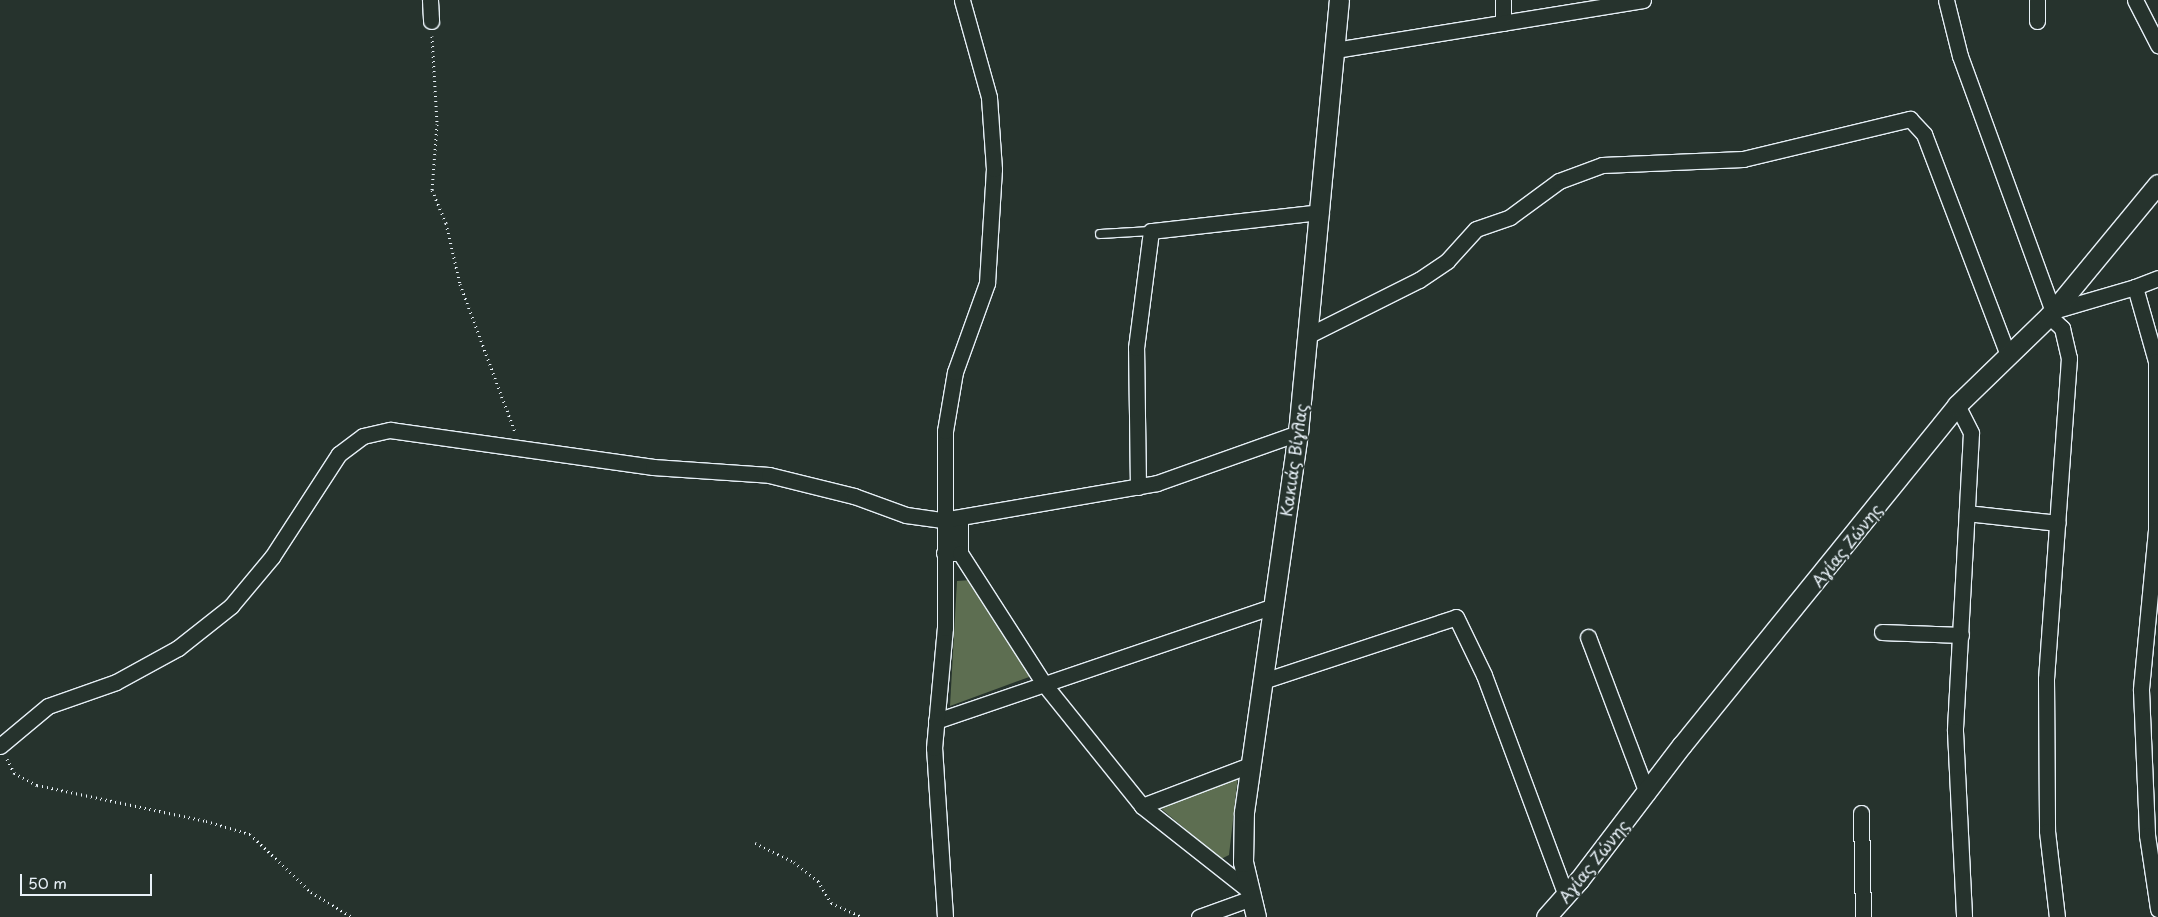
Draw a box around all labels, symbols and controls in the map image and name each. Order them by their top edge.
street label: Κακιάς Βίγλας [1276,402,1310,518]
street label: Αγίας Ζώνης [1807,500,1885,590]
street label: Αγίας Ζώνης [1554,816,1632,906]
scale bar [22,864,155,896]
text: 50 m [28,871,67,894]

